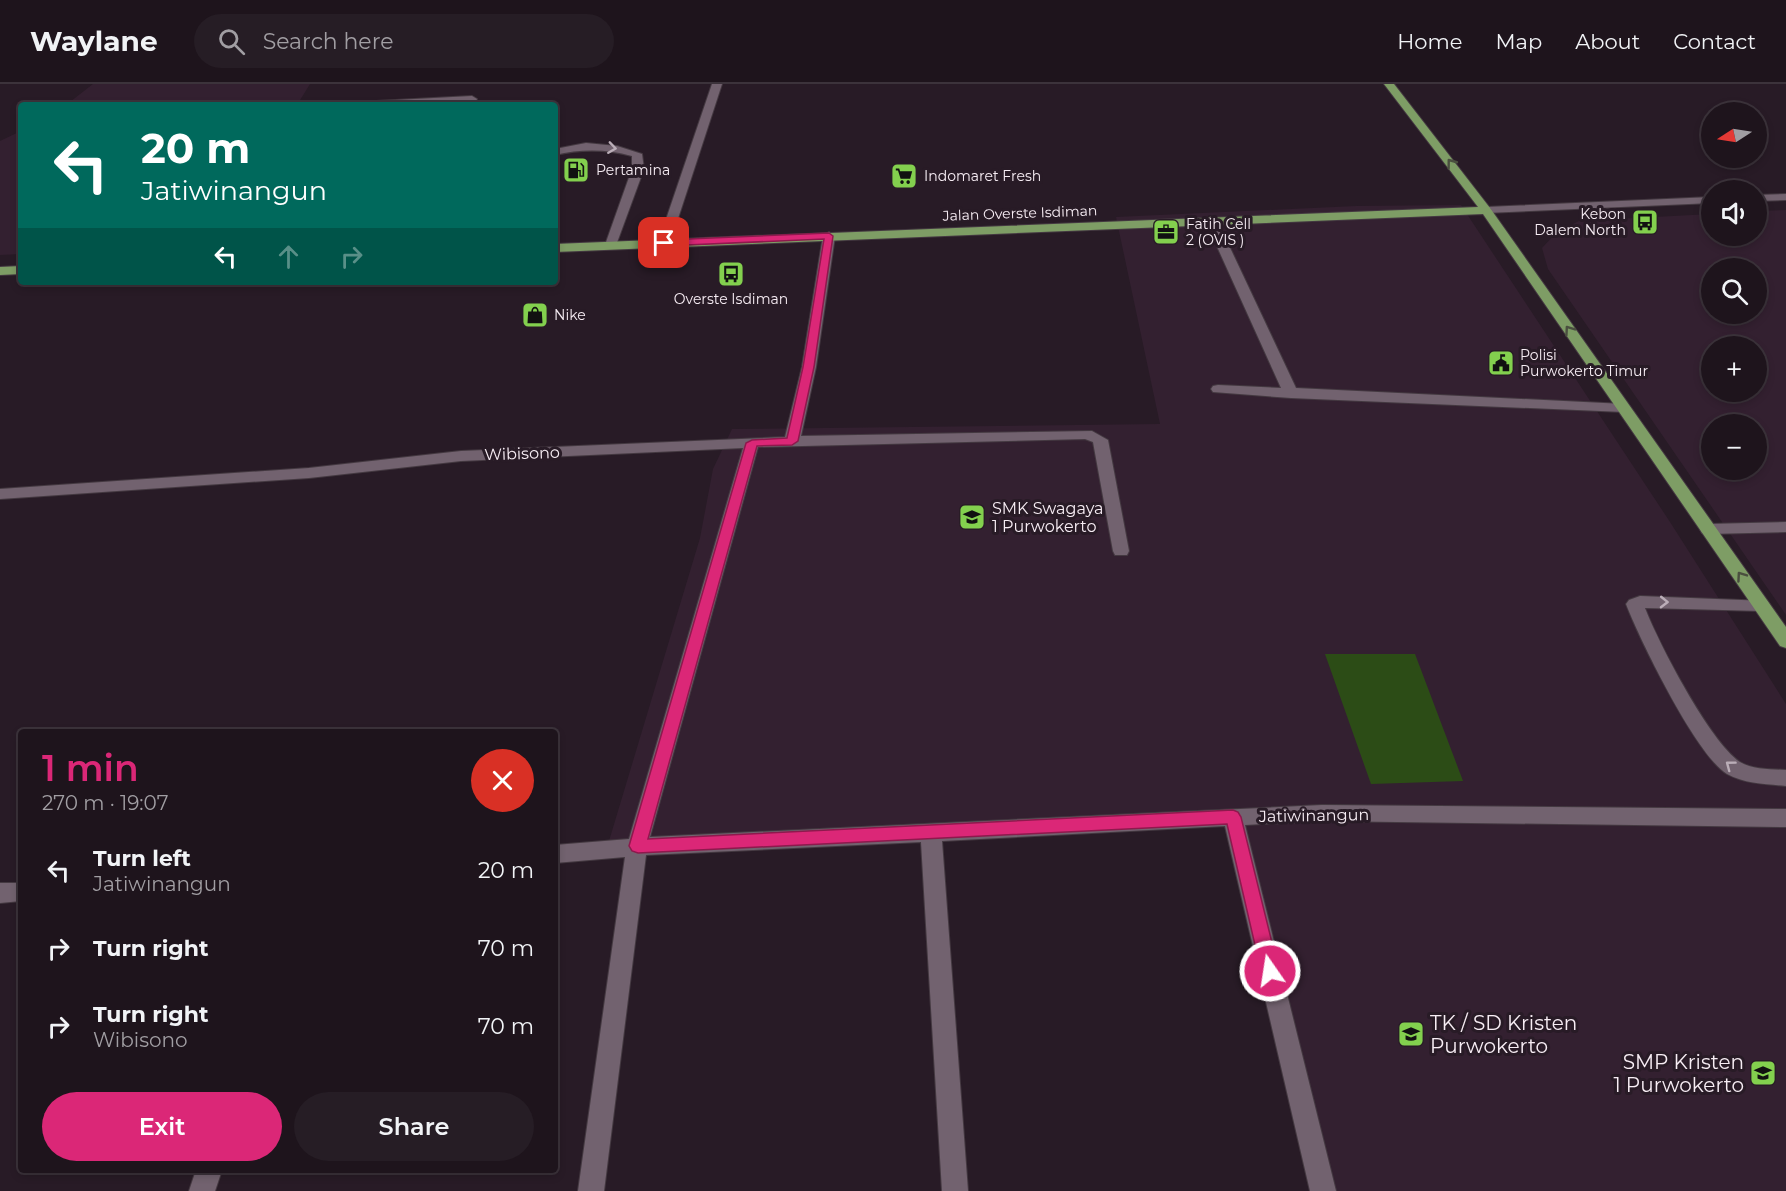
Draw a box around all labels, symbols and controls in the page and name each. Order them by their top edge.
search box [194,14,614,68]
text: Waylane [30,24,158,58]
icon: search [215,25,248,58]
text: Search here [263,28,393,55]
text: Home [1397,29,1462,54]
text: Map [1495,29,1542,54]
text: About [1575,29,1640,54]
text: Contact [1673,29,1756,54]
north arrow [1701,102,1767,168]
map controls [1701,102,1767,480]
text: 20 m [141,122,250,174]
icon: left [42,126,120,204]
one-way arrow [608,142,617,154]
fuel station icon: Pertamina [561,155,591,185]
one-way arrow [1447,159,1458,170]
place label: Pertamina [596,161,670,179]
supermarket icon: Indomaret Fresh [889,161,919,191]
place label: Indomaret Fresh [924,167,1041,185]
text: Jatiwinangun [141,174,327,207]
button: sound [1701,180,1767,246]
street label: Jalan Overste Isdiman [941,201,1098,225]
place label: Kebon Dalem North [1534,205,1626,239]
bus stop icon: Kebon Dalem North [1630,207,1660,237]
place label: Fatih Cell 2 (OVIS ) [1186,215,1251,249]
pin [638,217,689,268]
office icon: Fatih Cell 2 (OVIS ) [1151,217,1181,247]
icon: arrive [647,226,680,259]
icon: left [209,240,242,273]
icon: ahead [272,240,305,273]
icon: right [335,240,368,273]
button: search [1701,258,1767,324]
bus stop icon: Overste Isdiman [716,259,746,289]
place label: Overste Isdiman [674,290,788,308]
shop icon: Nike [520,300,550,330]
place label: Nike [554,306,586,324]
one-way arrow [1565,325,1576,336]
button: + [1701,336,1767,402]
place label: Polisi Purwokerto Timur [1520,346,1648,380]
public building icon: Polisi Purwokerto Timur [1486,348,1516,378]
button: − [1701,414,1767,480]
street label: Wibisono [484,443,560,464]
place label: SMK Swagaya 1 Purwokerto [992,499,1103,536]
school or university icon: SMK Swagaya 1 Purwokerto [957,502,987,532]
one-way arrow [1737,572,1748,583]
one-way arrow [1660,596,1669,608]
text: 1 min [42,746,139,790]
button: close [471,749,534,812]
one-way arrow [1726,761,1737,772]
text: 270 m · 19:07 [42,791,168,815]
street label: Jatiwinangun [1258,805,1369,826]
text: Turn left [93,845,191,872]
icon: left [42,854,75,887]
text: 20 m [478,857,534,884]
text: Jatiwinangun [93,872,231,896]
icon: right [42,932,75,965]
text: Turn right [93,935,208,962]
text: 70 m [478,935,534,962]
position arrow [1238,939,1302,1003]
text: Turn right [93,1001,208,1028]
icon: right [42,1010,75,1043]
place label: TK / SD Kristen Purwokerto [1430,1011,1577,1058]
text: 70 m [478,1013,534,1040]
school or university icon: TK / SD Kristen Purwokerto [1396,1019,1426,1049]
text: Wibisono [93,1028,188,1052]
place label: SMP Kristen 1 Purwokerto [1613,1050,1744,1097]
school or university icon: SMP Kristen 1 Purwokerto [1748,1058,1778,1088]
button: Exit [42,1092,282,1161]
button: Share [294,1092,534,1161]

